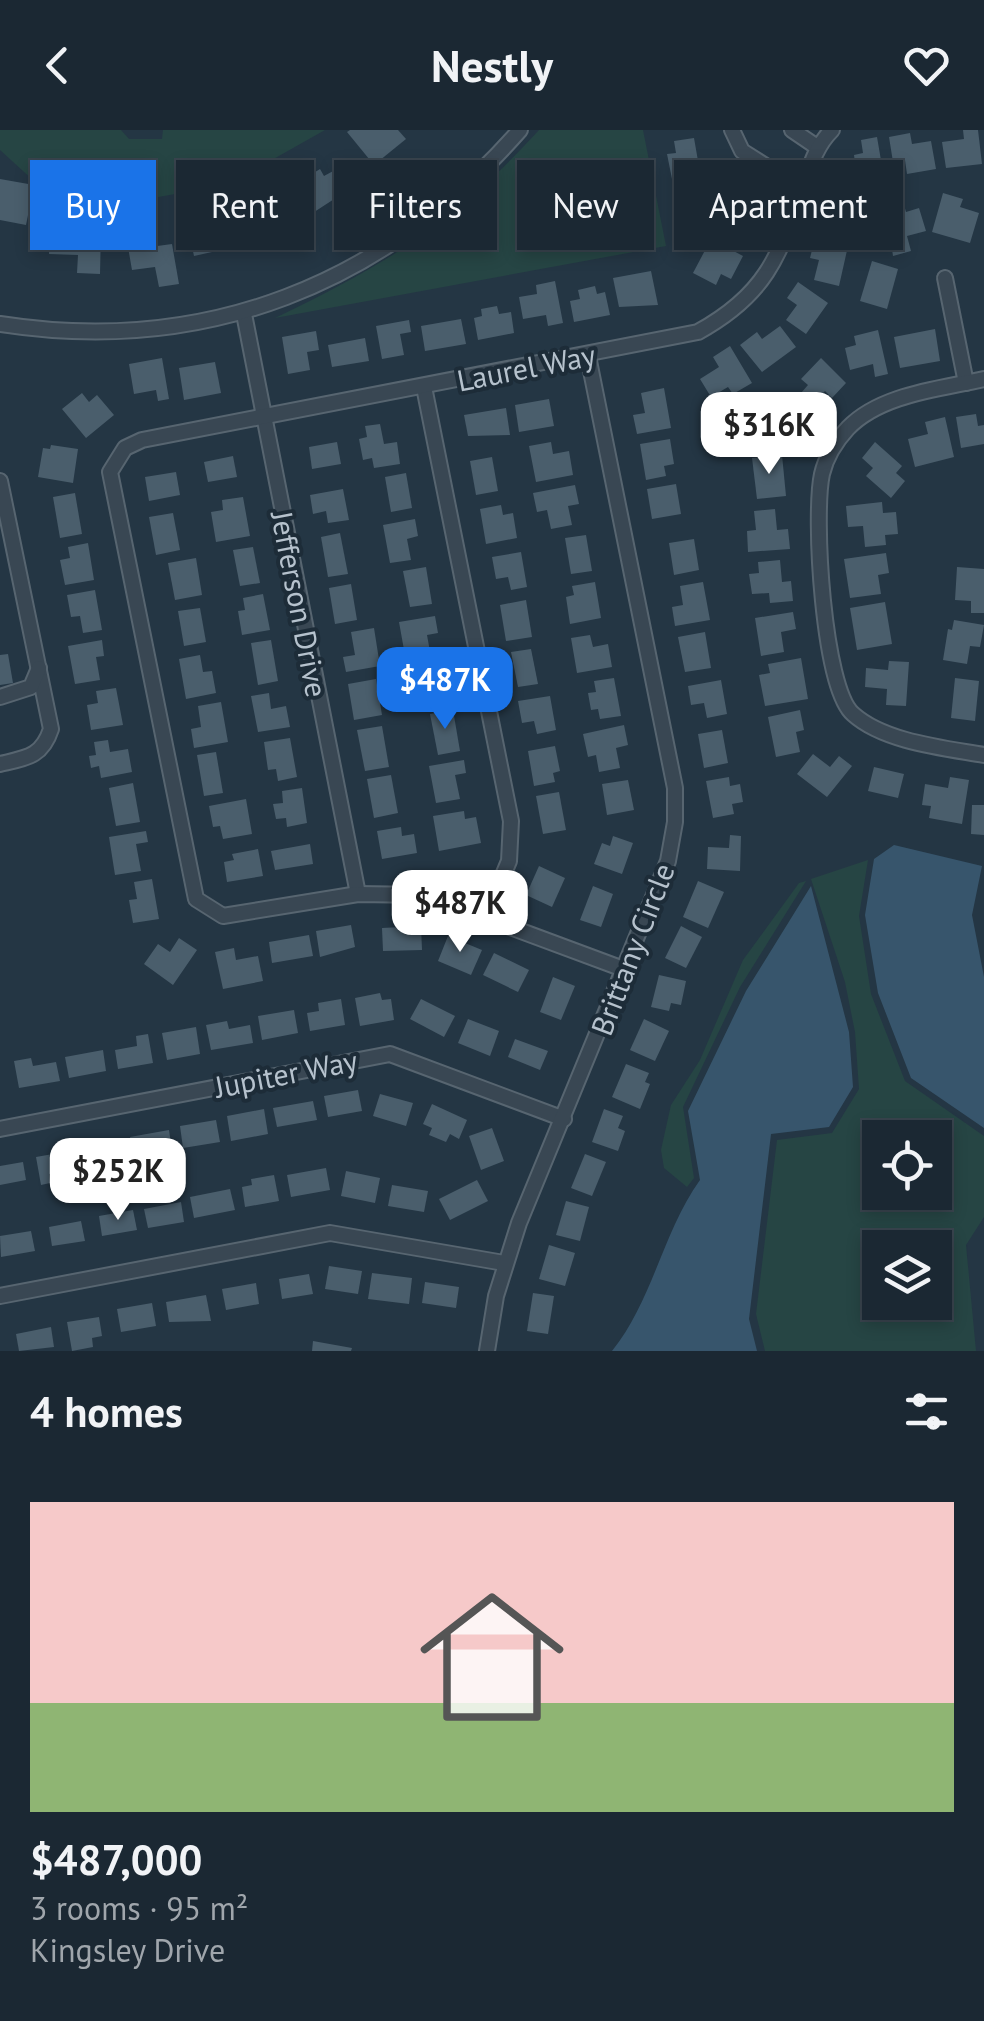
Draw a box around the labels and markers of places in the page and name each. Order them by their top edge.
pin: $316K [699,392,839,477]
pin: $487K [375,647,515,732]
pin: $487K [390,870,530,955]
pin: $252K [48,1138,188,1223]

